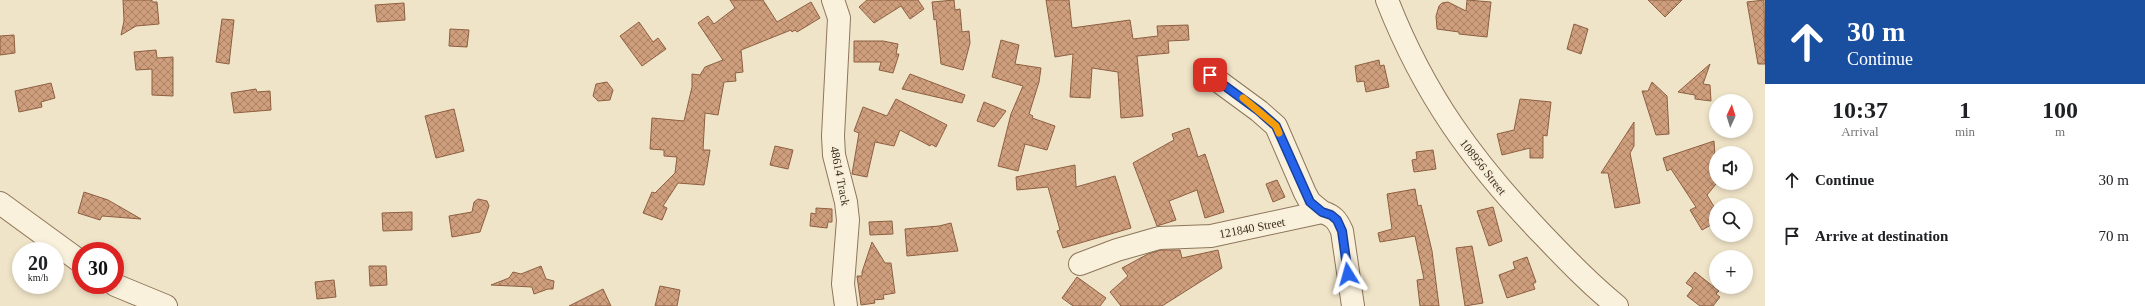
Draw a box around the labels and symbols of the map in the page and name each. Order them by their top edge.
pin [1193,58,1227,92]
north arrow [1709,94,1753,138]
street label: 108956 Street [1457,136,1510,198]
street label: 48614 Track [827,145,853,207]
street label: 121840 Street [1218,215,1287,241]
speed limit sign: 30 [72,242,124,294]
position arrow [1327,253,1369,295]

